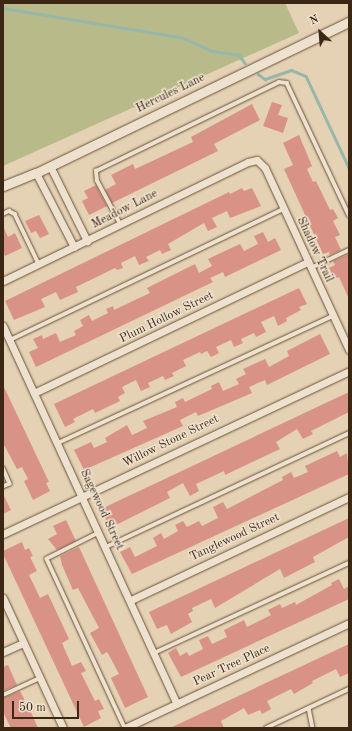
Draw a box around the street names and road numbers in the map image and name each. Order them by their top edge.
street label: Hercules Lane [134,71,208,117]
street label: Meadow Lane [90,187,160,233]
street label: Shadow Trail [293,215,335,285]
street label: Plum Hollow Street [118,289,216,347]
street label: Willow Stone Street [121,412,221,472]
street label: Sagewood Street [76,467,126,553]
street label: Tanglewood Street [188,511,282,565]
street label: Pear Tree Place [191,642,273,690]

